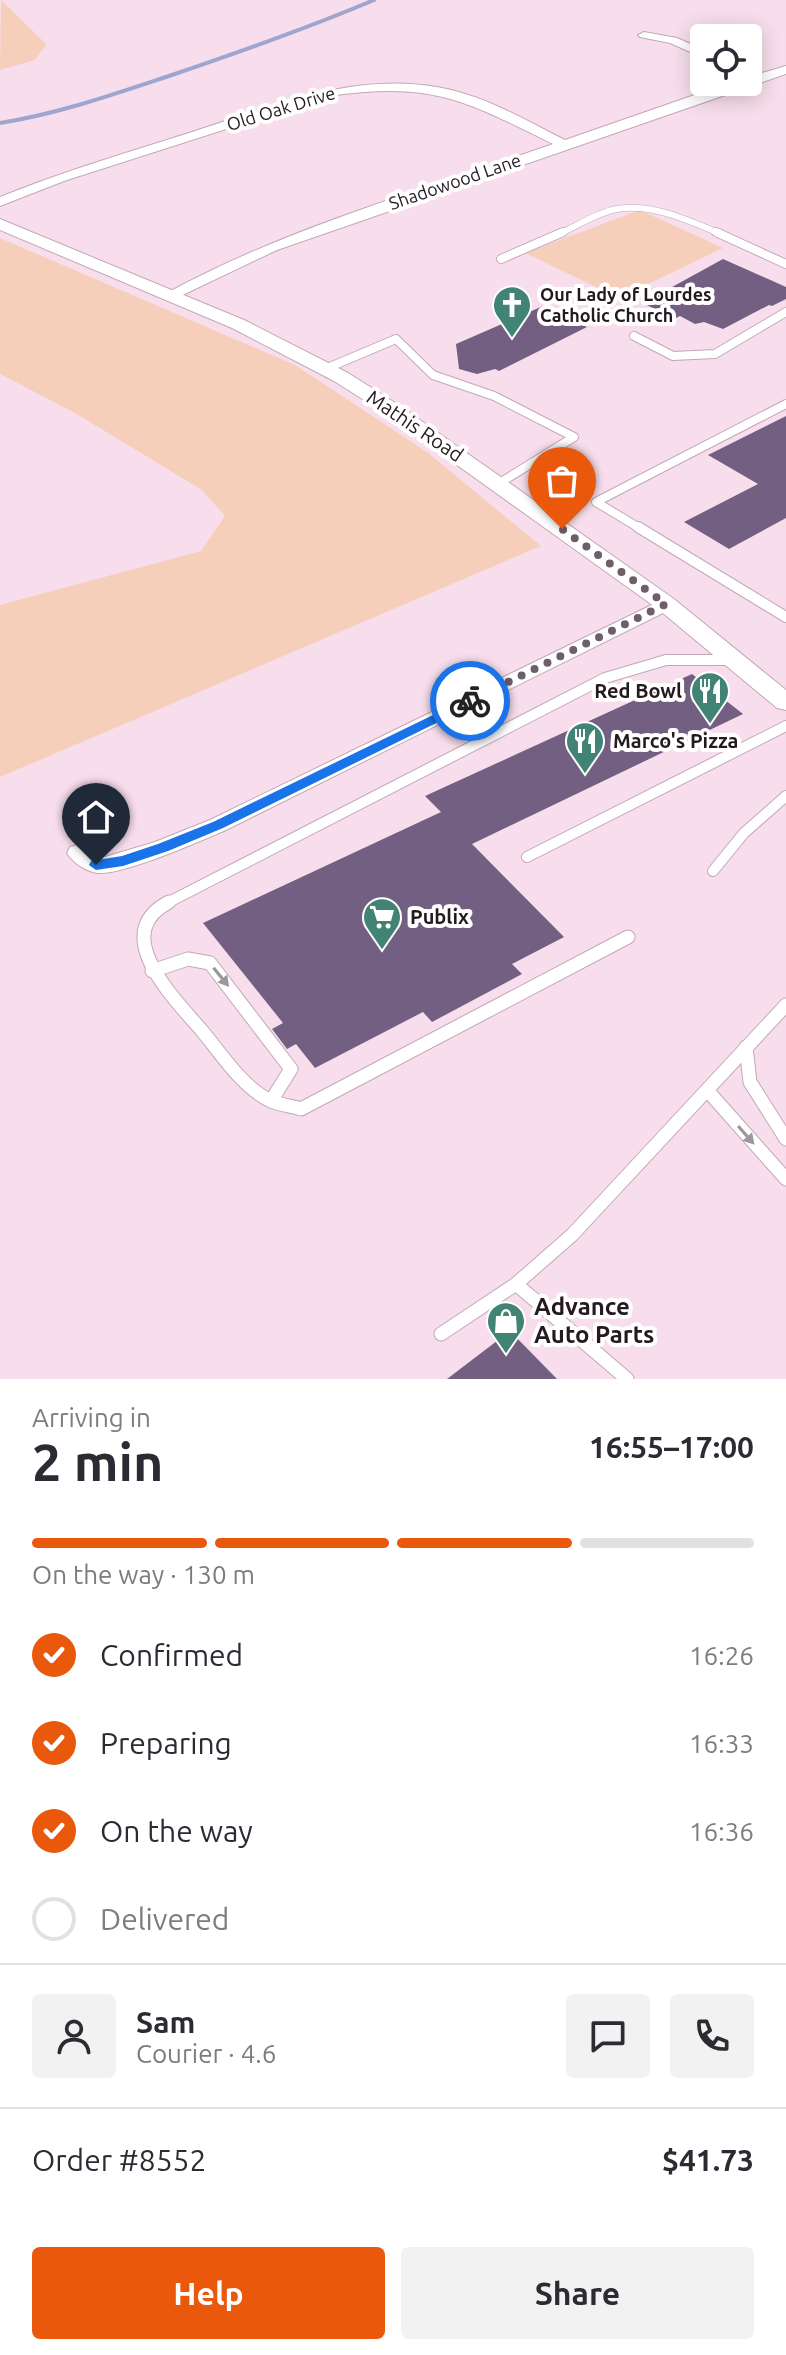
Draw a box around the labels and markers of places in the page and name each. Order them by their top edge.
church icon: Our Lady of Lourdes Catholic Church [491,284,533,339]
place label: Our Lady of Lourdes Catholic Church [540,284,712,325]
pin [528,447,596,529]
restaurant icon: Red Bowl [689,670,731,725]
place label: Red Bowl [594,679,682,702]
restaurant icon: Marco's Pizza [564,720,606,775]
place label: Marco's Pizza [613,729,738,752]
pin [62,783,130,865]
supermarket icon: Publix [361,896,403,951]
place label: Publix [410,905,469,928]
place label: Advance Auto Parts [534,1293,654,1348]
shop icon: Advance Auto Parts [485,1300,527,1355]

